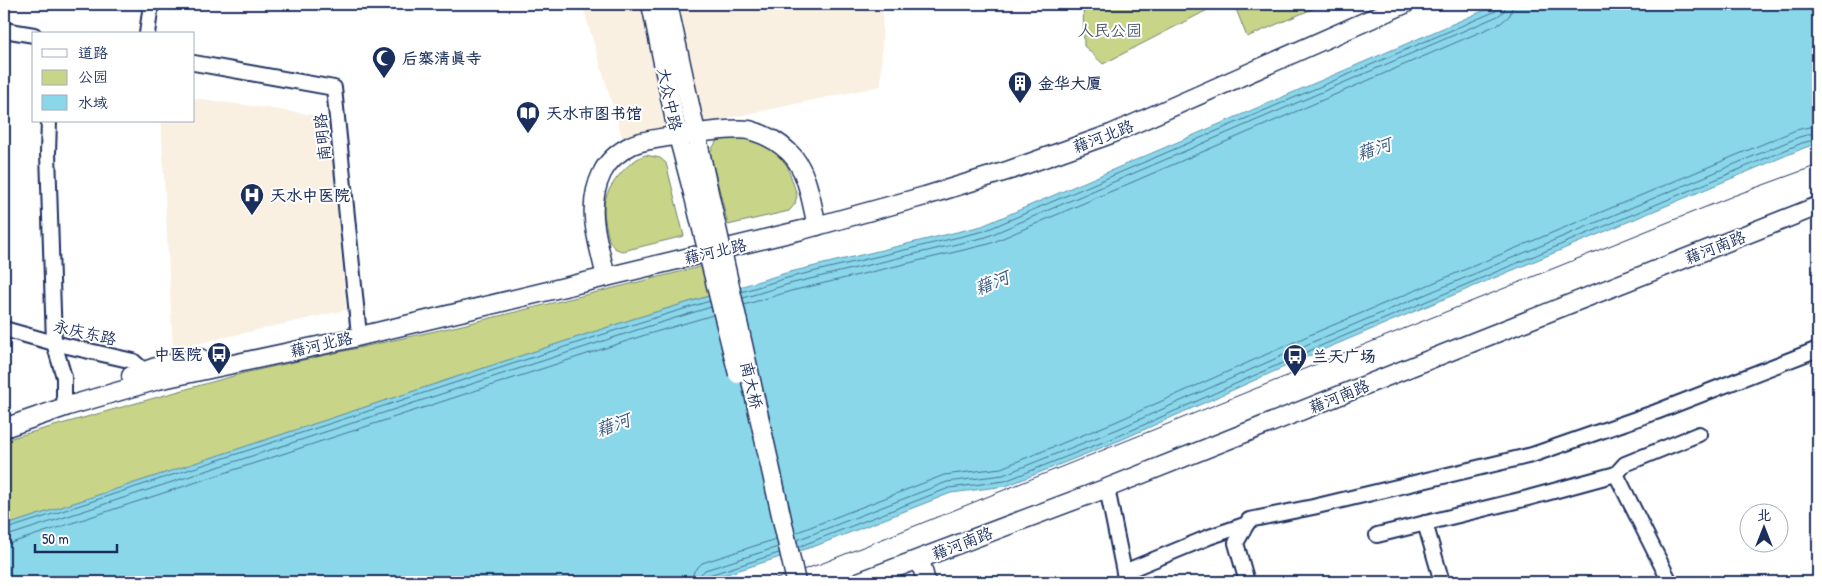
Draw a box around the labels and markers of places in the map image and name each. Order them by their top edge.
mosque icon: 后寨清真寺 [371,45,397,79]
place label: 后寨清真寺 [402,47,482,69]
building icon: 金华大厦 [1007,70,1033,104]
place label: 金华大厦 [1038,72,1102,94]
library icon: 天水市图书馆 [515,100,541,134]
place label: 天水市图书馆 [546,102,642,124]
hospital icon: 天水中医院 [239,182,265,216]
place label: 天水中医院 [270,184,350,206]
bus stop icon: 中医院 [206,341,232,375]
place label: 中医院 [154,343,202,365]
bus stop icon: 兰天广场 [1282,343,1308,377]
place label: 兰天广场 [1312,345,1376,367]

